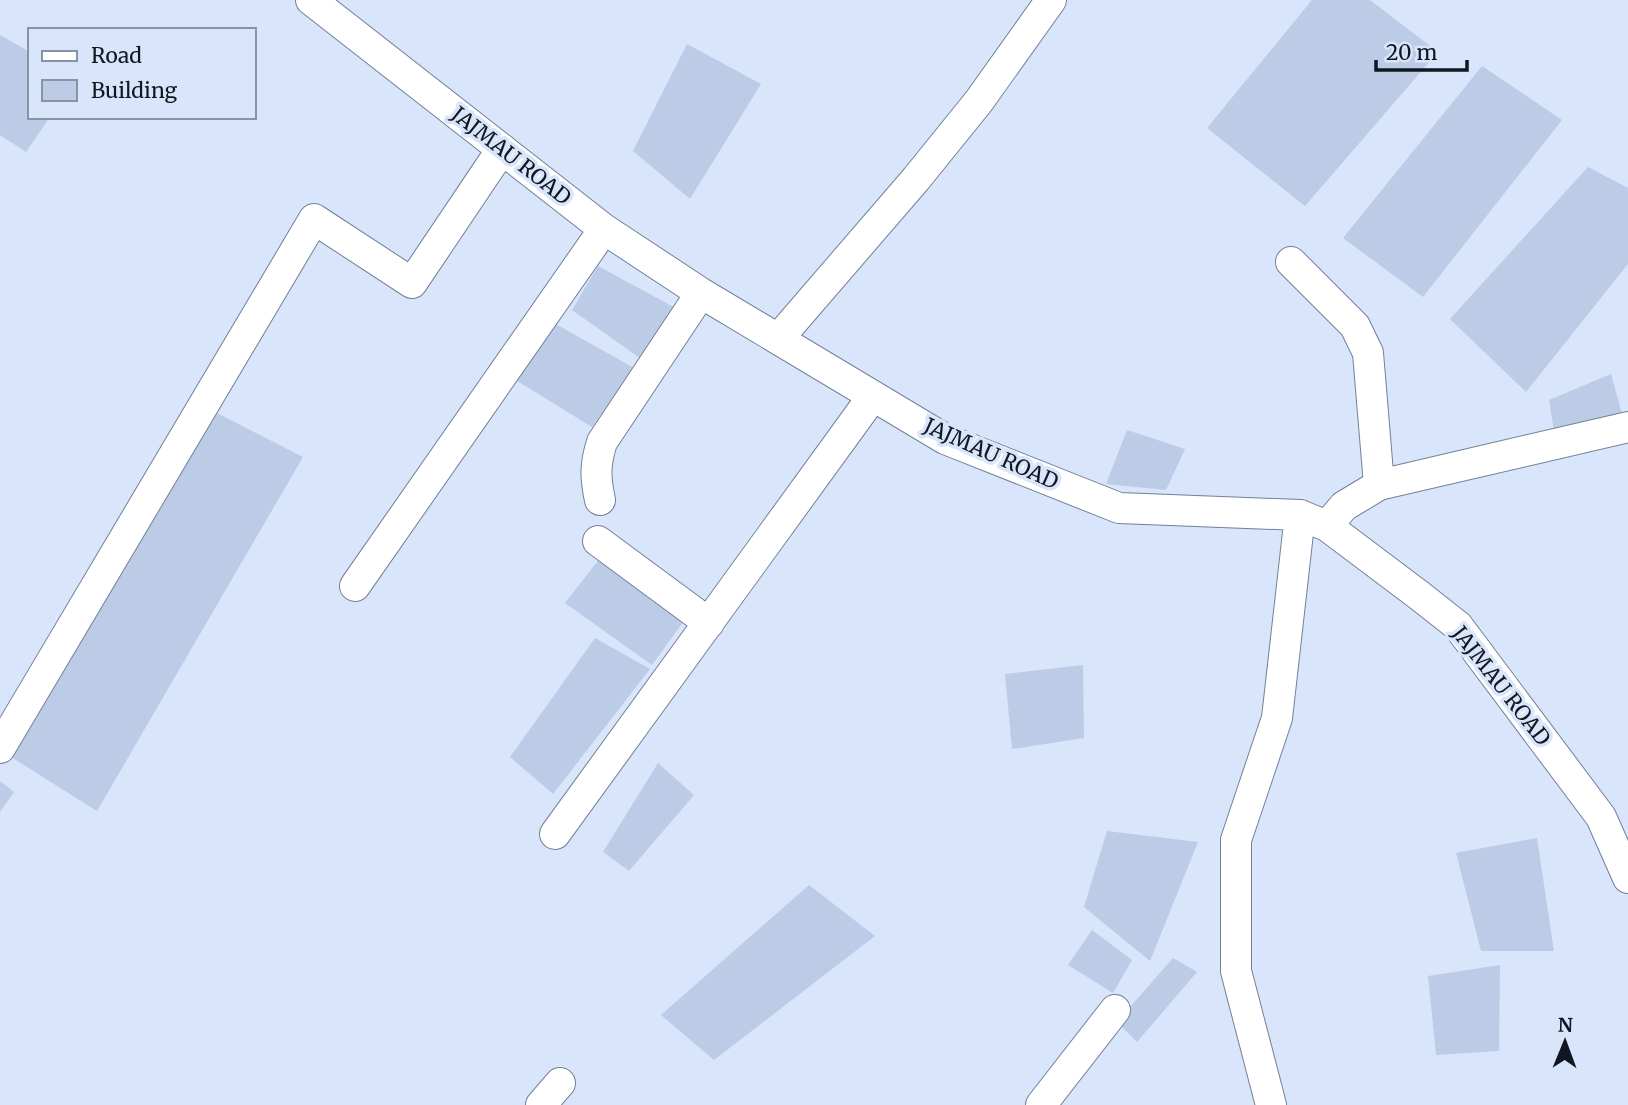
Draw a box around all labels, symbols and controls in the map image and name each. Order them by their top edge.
legend [28,28,256,119]
scale bar [1376,28,1467,72]
text: 20 m [1386,39,1438,66]
text: Road [91,42,142,69]
text: Building [91,77,178,104]
street label: JAJMAU ROAD [445,100,577,211]
street label: JAJMAU ROAD [919,411,1063,495]
street label: JAJMAU ROAD [1446,620,1557,751]
north arrow [1530,1007,1600,1077]
text: N [1558,1013,1573,1037]

